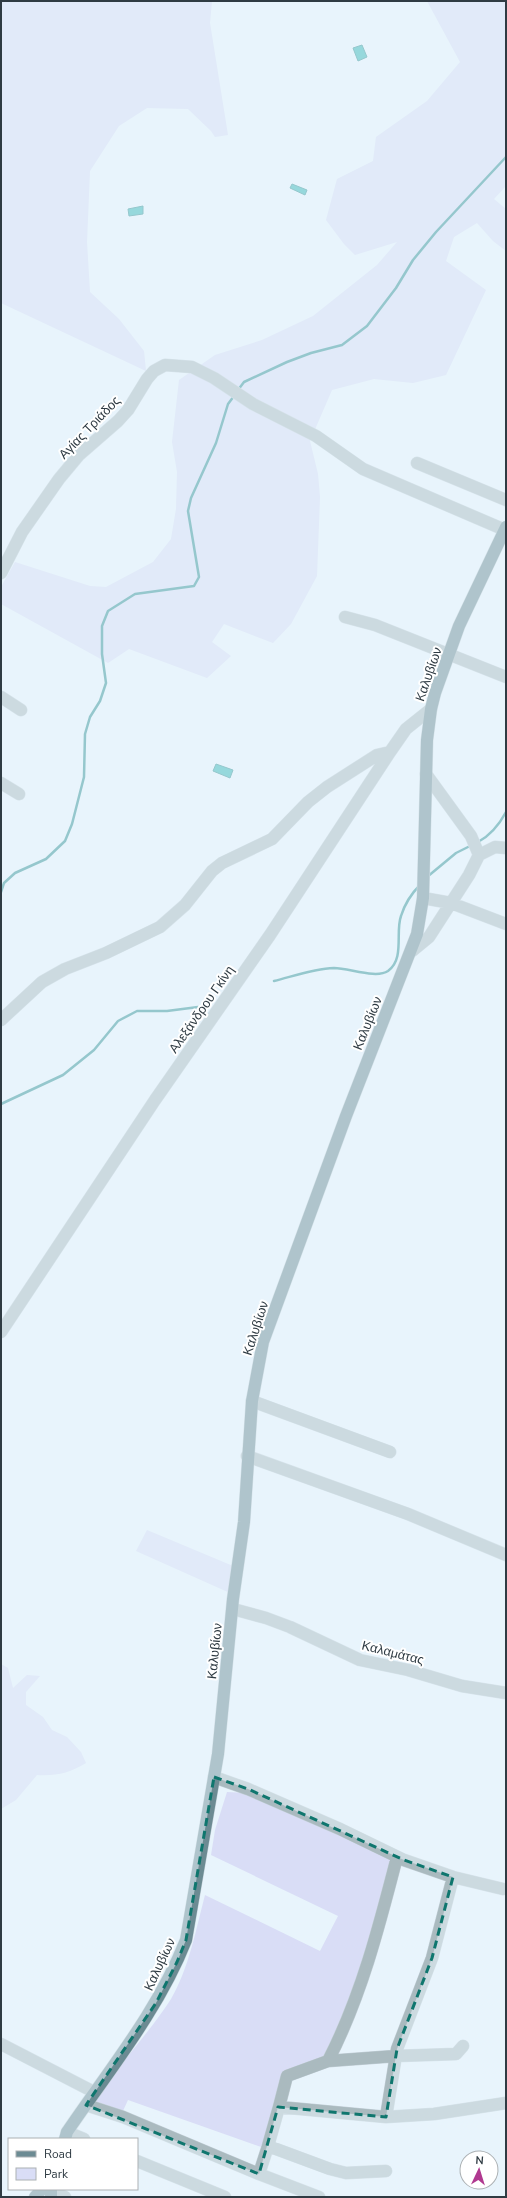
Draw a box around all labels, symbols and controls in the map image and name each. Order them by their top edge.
street label: Αγίας Τριάδος [55,392,124,463]
street label: Καλυβίων [411,645,447,704]
street label: Αλεξάνδρου Γκίνη [165,962,239,1057]
street label: Καλυβίων [349,994,387,1053]
street label: Καλυβίων [239,1299,273,1358]
street label: Καλυβίων [203,1622,227,1680]
street label: Καλαμάτας [360,1637,426,1669]
street label: Καλυβίων [140,1935,180,1994]
legend [8,2138,138,2190]
text: Road [44,2146,72,2162]
north arrow [459,2150,499,2190]
text: N [475,2153,484,2168]
text: Park [44,2166,69,2182]

